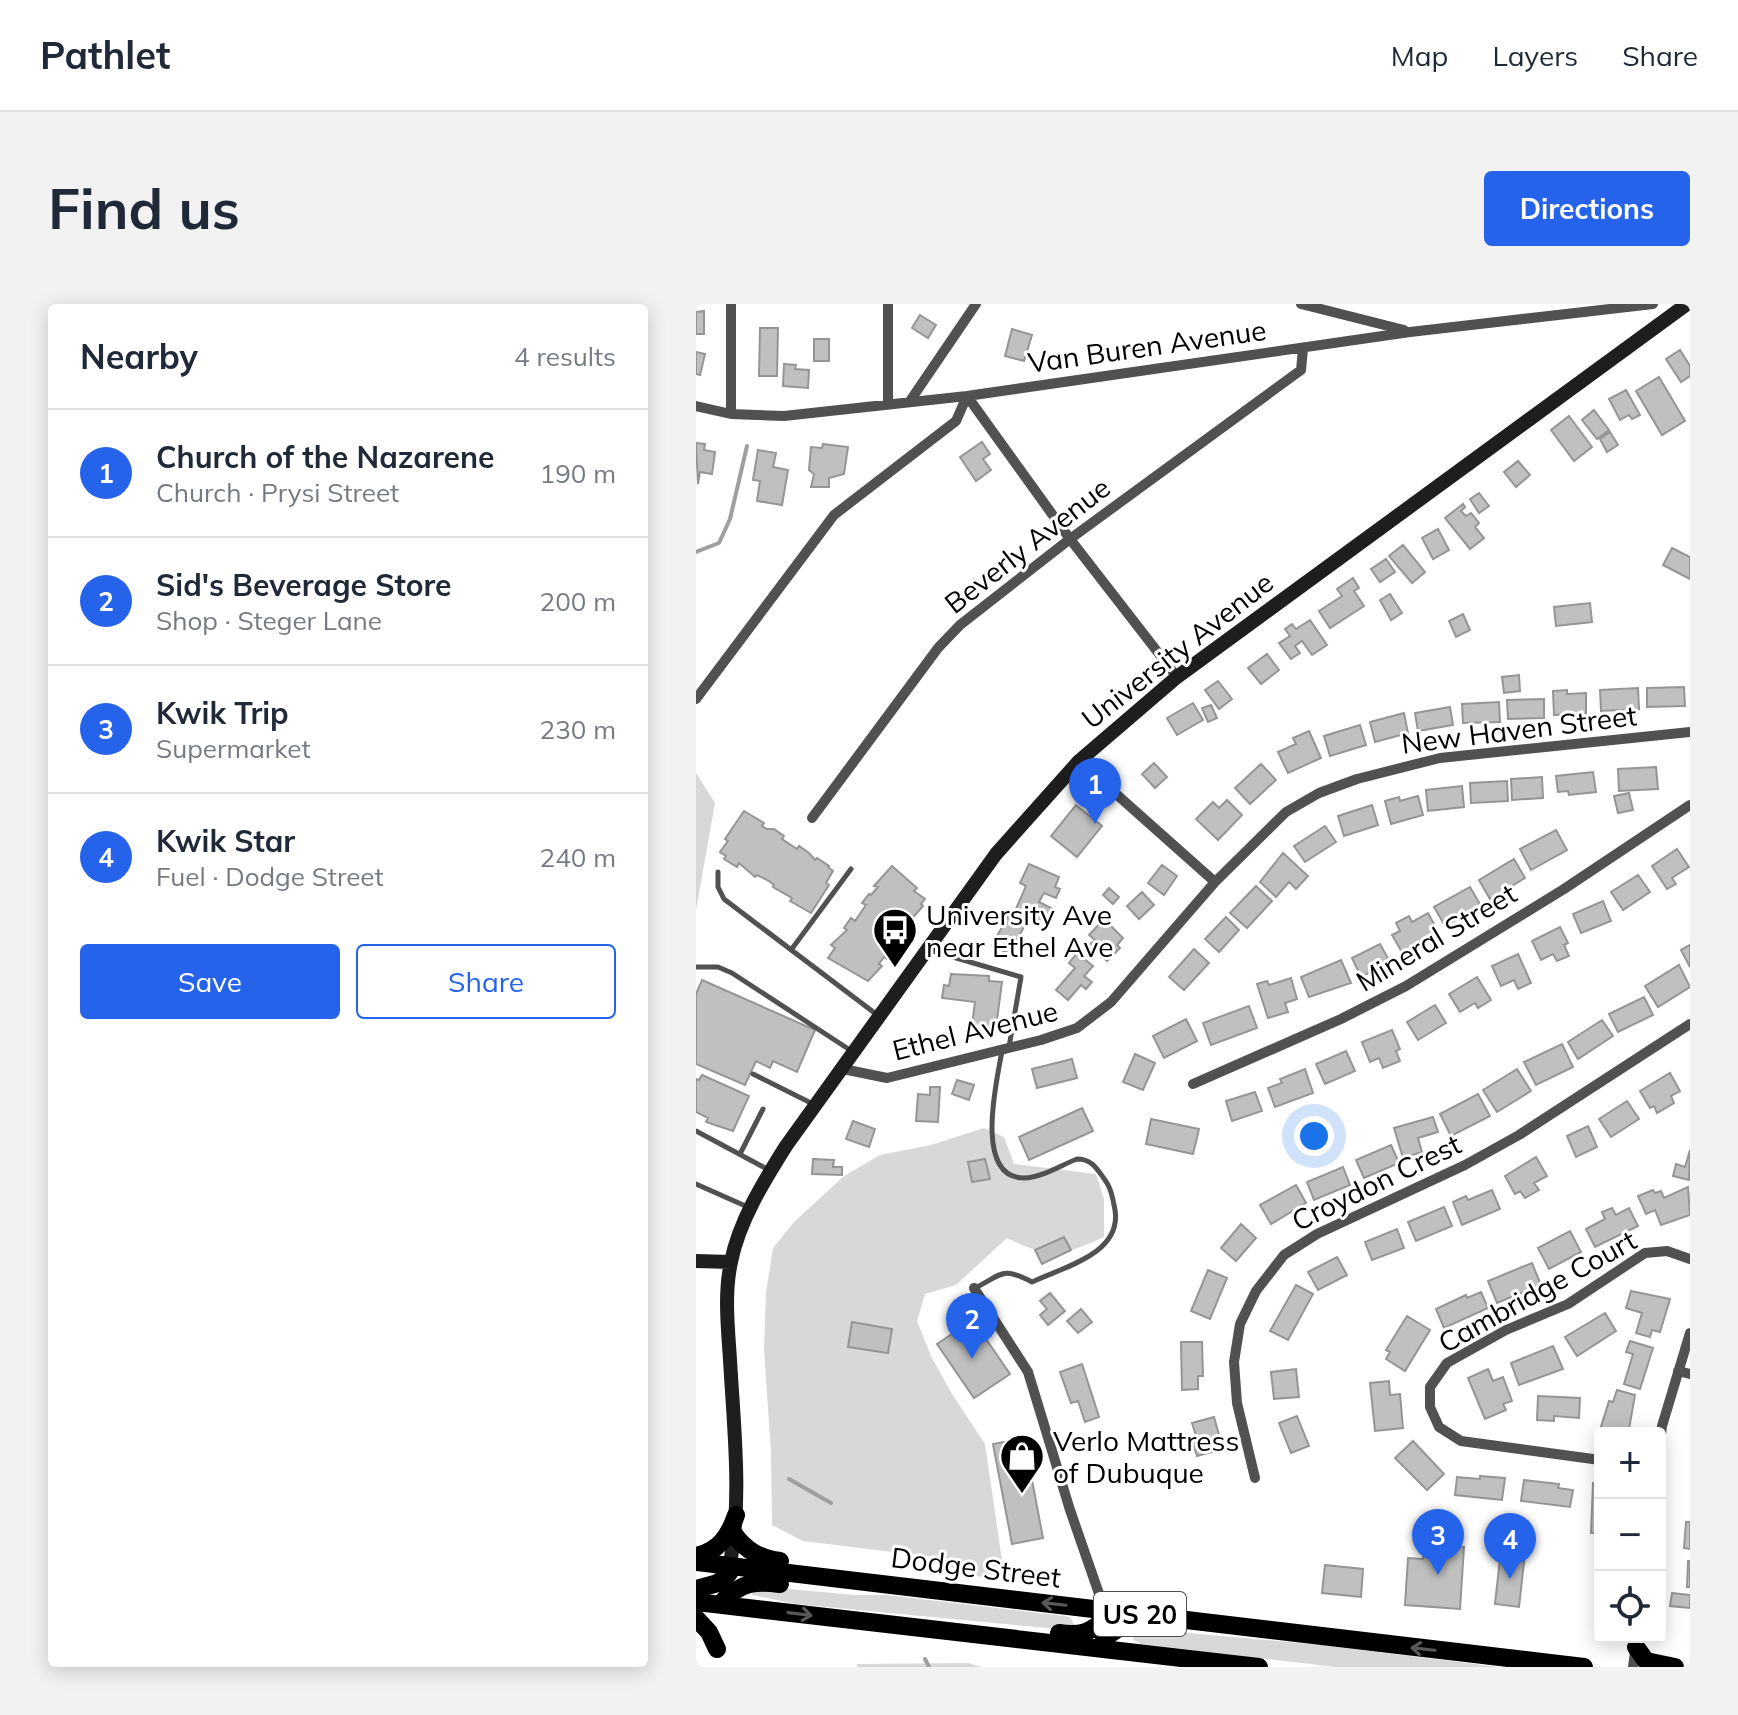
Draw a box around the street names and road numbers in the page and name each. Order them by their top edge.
street label: Van Buren Avenue [1026,312,1268,380]
street label: Beverly Avenue [937,469,1117,621]
street label: University Avenue [1074,564,1280,736]
street label: New Haven Street [1399,697,1639,761]
street label: Mineral Street [1350,875,1523,998]
street label: Ethel Avenue [889,993,1061,1067]
street label: Croydon Crest [1286,1126,1467,1238]
street label: Cambridge Court [1432,1222,1642,1360]
street label: Dodge Street [889,1539,1063,1595]
road number: US 20 [1094,1592,1186,1636]

